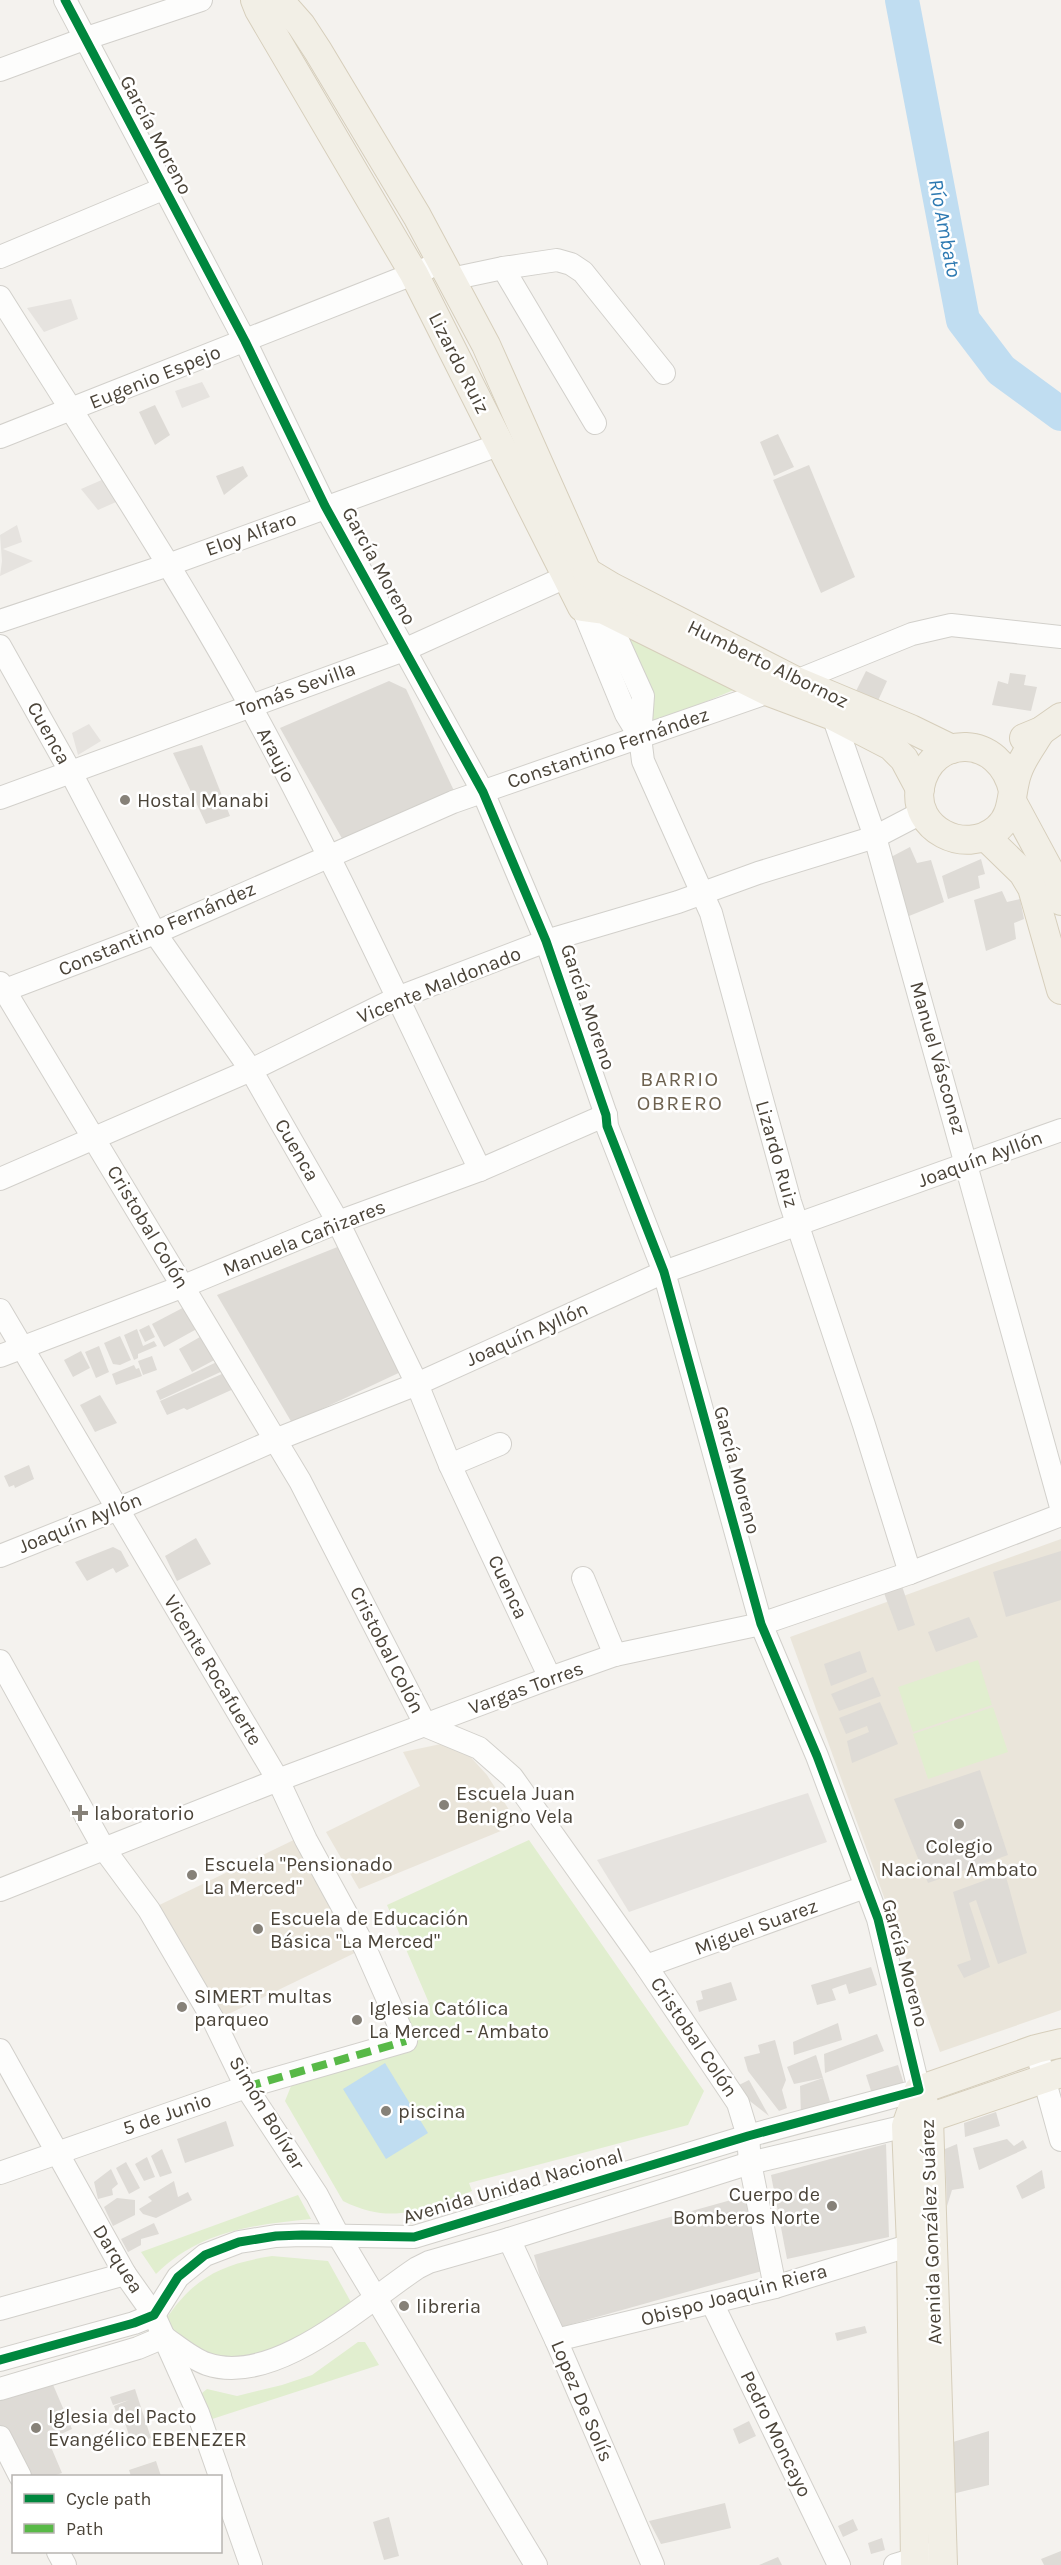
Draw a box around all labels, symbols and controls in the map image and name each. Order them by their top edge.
street label: García Moreno [115,72,197,198]
water label: Río Ambato [924,177,966,280]
street label: Lizardo Ruiz [424,309,494,417]
street label: Eugenio Espejo [86,340,224,414]
street label: García Moreno [337,503,421,629]
street label: Eloy Alfaro [202,507,300,561]
street label: Humberto Albornoz [684,615,852,713]
street label: Tomás Sevilla [233,657,359,721]
street label: Cuenca [22,698,76,768]
street label: Constantino Fernández [504,703,712,793]
street label: Araujo [252,724,300,786]
place label: Hostal Manabi [137,789,270,812]
marker: Hostal Manabi [118,793,132,807]
street label: Constantino Fernández [55,877,259,981]
street label: García Moreno [556,941,620,1073]
street label: Vicente Maldonado [354,942,524,1028]
street label: Manuel Vásconez [905,979,971,1137]
district label: BARRIO OBRERO [637,1067,723,1115]
street label: Lizardo Ruiz [751,1098,803,1210]
street label: Cuenca [270,1115,324,1185]
street label: Joaquín Ayllón [915,1126,1045,1192]
street label: Cristobal Colón [102,1161,194,1293]
street label: Manuela Cañizares [219,1195,389,1281]
street label: Joaquín Ayllón [462,1297,592,1371]
street label: García Moreno [709,1403,765,1537]
street label: Joaquín Ayllón [15,1488,145,1558]
street label: Cuenca [483,1551,533,1623]
street label: Cristobal Colón [345,1583,429,1717]
street label: Vicente Rocafuerte [159,1591,267,1749]
street label: Vargas Torres [465,1657,587,1719]
place label: Escuela Juan Benigno Vela [456,1782,575,1828]
marker: Escuela Juan Benigno Vela [437,1798,451,1812]
place label: laboratorio [94,1802,194,1825]
marker: laboratorio [71,1804,89,1822]
marker: Colegio Nacional Ambato [952,1817,966,1831]
place label: Colegio Nacional Ambato [881,1835,1037,1881]
place label: Escuela "Pensionado La Merced" [204,1853,393,1899]
marker: Escuela "Pensionado La Merced" [185,1868,199,1882]
street label: Miguel Suarez [691,1894,821,1960]
street label: García Moreno [877,1896,933,2030]
place label: Escuela de Educación Básica "La Merced" [270,1907,469,1953]
marker: Escuela de Educación Básica "La Merced" [251,1922,265,1936]
street label: Cristobal Colón [645,1973,743,2101]
place label: SIMERT multas parqueo [194,1985,332,2031]
place label: Iglesia Católica La Merced - Ambato [369,1997,549,2043]
marker: SIMERT multas parqueo [175,2000,189,2014]
marker: Iglesia Católica La Merced - Ambato [350,2013,364,2027]
street label: Simón Bolívar [224,2052,310,2174]
street label: 5 de Junio [120,2088,214,2140]
place label: piscina [398,2100,466,2123]
marker: piscina [379,2104,393,2118]
street label: Avenida González Suárez [916,2119,946,2345]
street label: Avenida Unidad Nacional [400,2144,626,2228]
place label: Cuerpo de Bomberos Norte [673,2183,820,2229]
marker: Cuerpo de Bomberos Norte [825,2199,839,2213]
street label: Darquea [88,2220,148,2298]
street label: Obispo Joaquin Riera [638,2259,830,2331]
place label: libreria [416,2295,481,2318]
marker: libreria [397,2299,411,2313]
street label: Lopez De Solís [546,2337,618,2465]
street label: Pedro Moncayo [735,2367,817,2501]
place label: Iglesia del Pacto Evangélico EBENEZER [48,2405,247,2451]
marker: Iglesia del Pacto Evangélico EBENEZER [29,2421,43,2435]
legend [12,2475,222,2553]
text: Cycle path [66,2488,151,2510]
text: Path [66,2518,104,2540]

